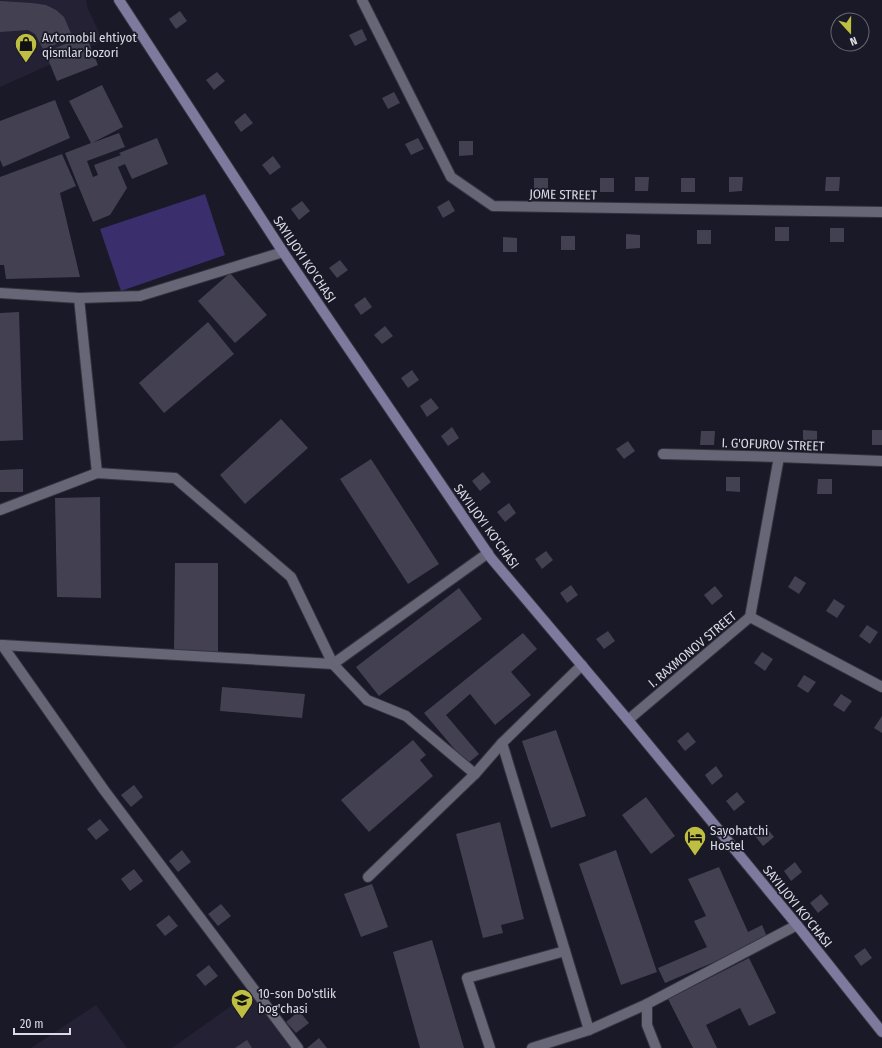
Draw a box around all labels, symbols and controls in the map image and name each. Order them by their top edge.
north arrow [830,12,870,52]
place label: Avtomobil ehtiyot qismlar bozori [42,30,137,60]
shop icon: Avtomobil ehtiyot qismlar bozori [13,31,39,64]
text: N [848,34,859,48]
street label: JOME STREET [529,186,597,203]
street label: SAYILJOYI KO'CHASI [270,213,339,305]
street label: I. G'OFUROV STREET [721,435,825,454]
street label: SAYILJOYI KO'CHASI [451,481,522,572]
street label: I. RAXMONOV STREET [645,608,739,690]
place label: Sayohatchi Hostel [710,823,768,853]
hotel icon: Sayohatchi Hostel [682,824,708,857]
street label: SAYILJOYI KO'CHASI [760,862,835,950]
place label: 10-son Do'stlik bog'chasi [258,986,337,1016]
school or university icon: 10-son Do'stlik bog'chasi [229,987,255,1020]
scale bar [14,1010,70,1036]
text: 20 m [20,1017,44,1031]

